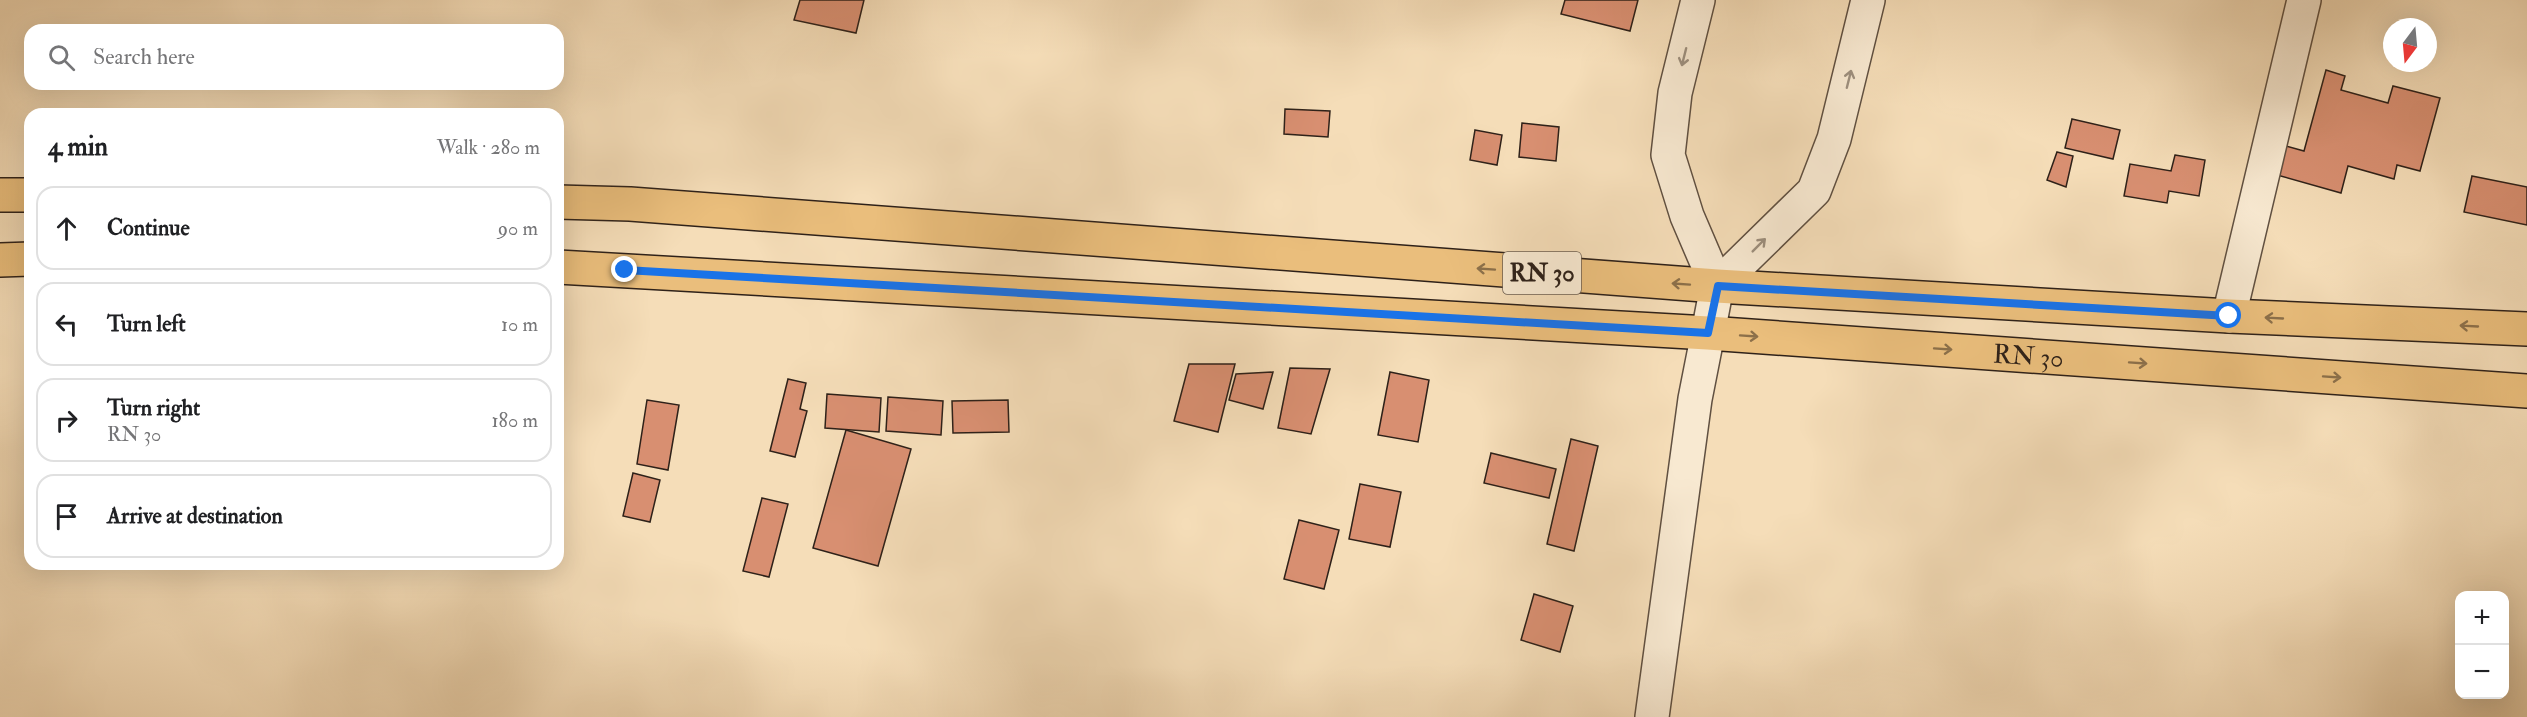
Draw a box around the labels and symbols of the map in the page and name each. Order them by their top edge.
north arrow [2383,18,2437,72]
one-way arrow [1677,47,1689,66]
one-way arrow [1844,70,1855,89]
one-way arrow [1752,238,1767,253]
road number: RN 30 [1503,252,1581,294]
route end [611,256,637,282]
one-way arrow [1477,263,1497,274]
one-way arrow [1671,278,1691,289]
route start [2215,302,2241,328]
one-way arrow [2264,312,2284,323]
one-way arrow [2459,321,2479,332]
one-way arrow [1738,330,1758,341]
street label: RN 30 [1992,338,2065,375]
one-way arrow [1933,344,1953,355]
one-way arrow [2127,357,2147,368]
one-way arrow [2322,371,2342,382]

